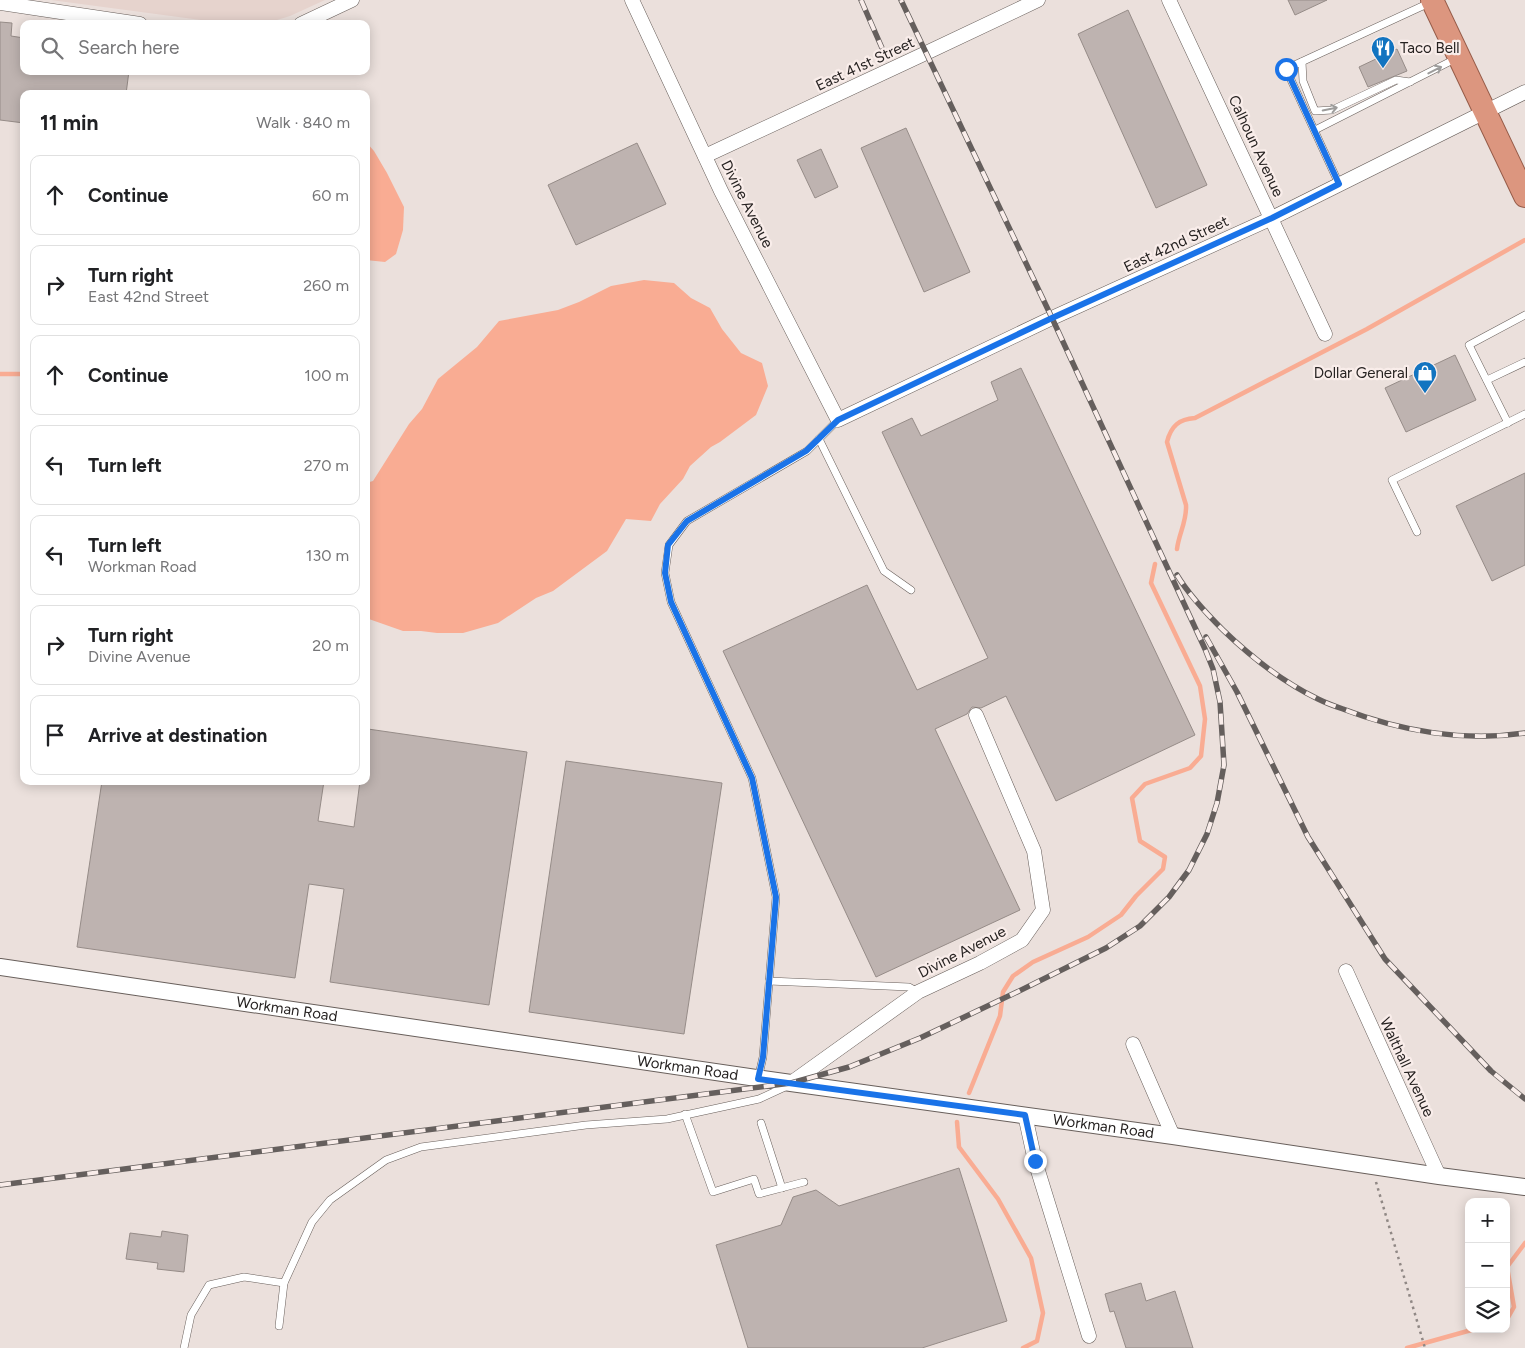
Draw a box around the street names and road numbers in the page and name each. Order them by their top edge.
street label: East 41st Street [813,33,917,95]
street label: Calhoun Avenue [1225,92,1287,200]
street label: Divine Avenue [717,157,777,251]
street label: East 42nd Street [1121,212,1232,276]
street label: Divine Avenue [915,922,1009,982]
street label: Workman Road [235,993,339,1025]
street label: Walthall Avenue [1376,1014,1438,1120]
street label: Workman Road [636,1052,739,1084]
street label: Workman Road [1052,1110,1155,1142]

